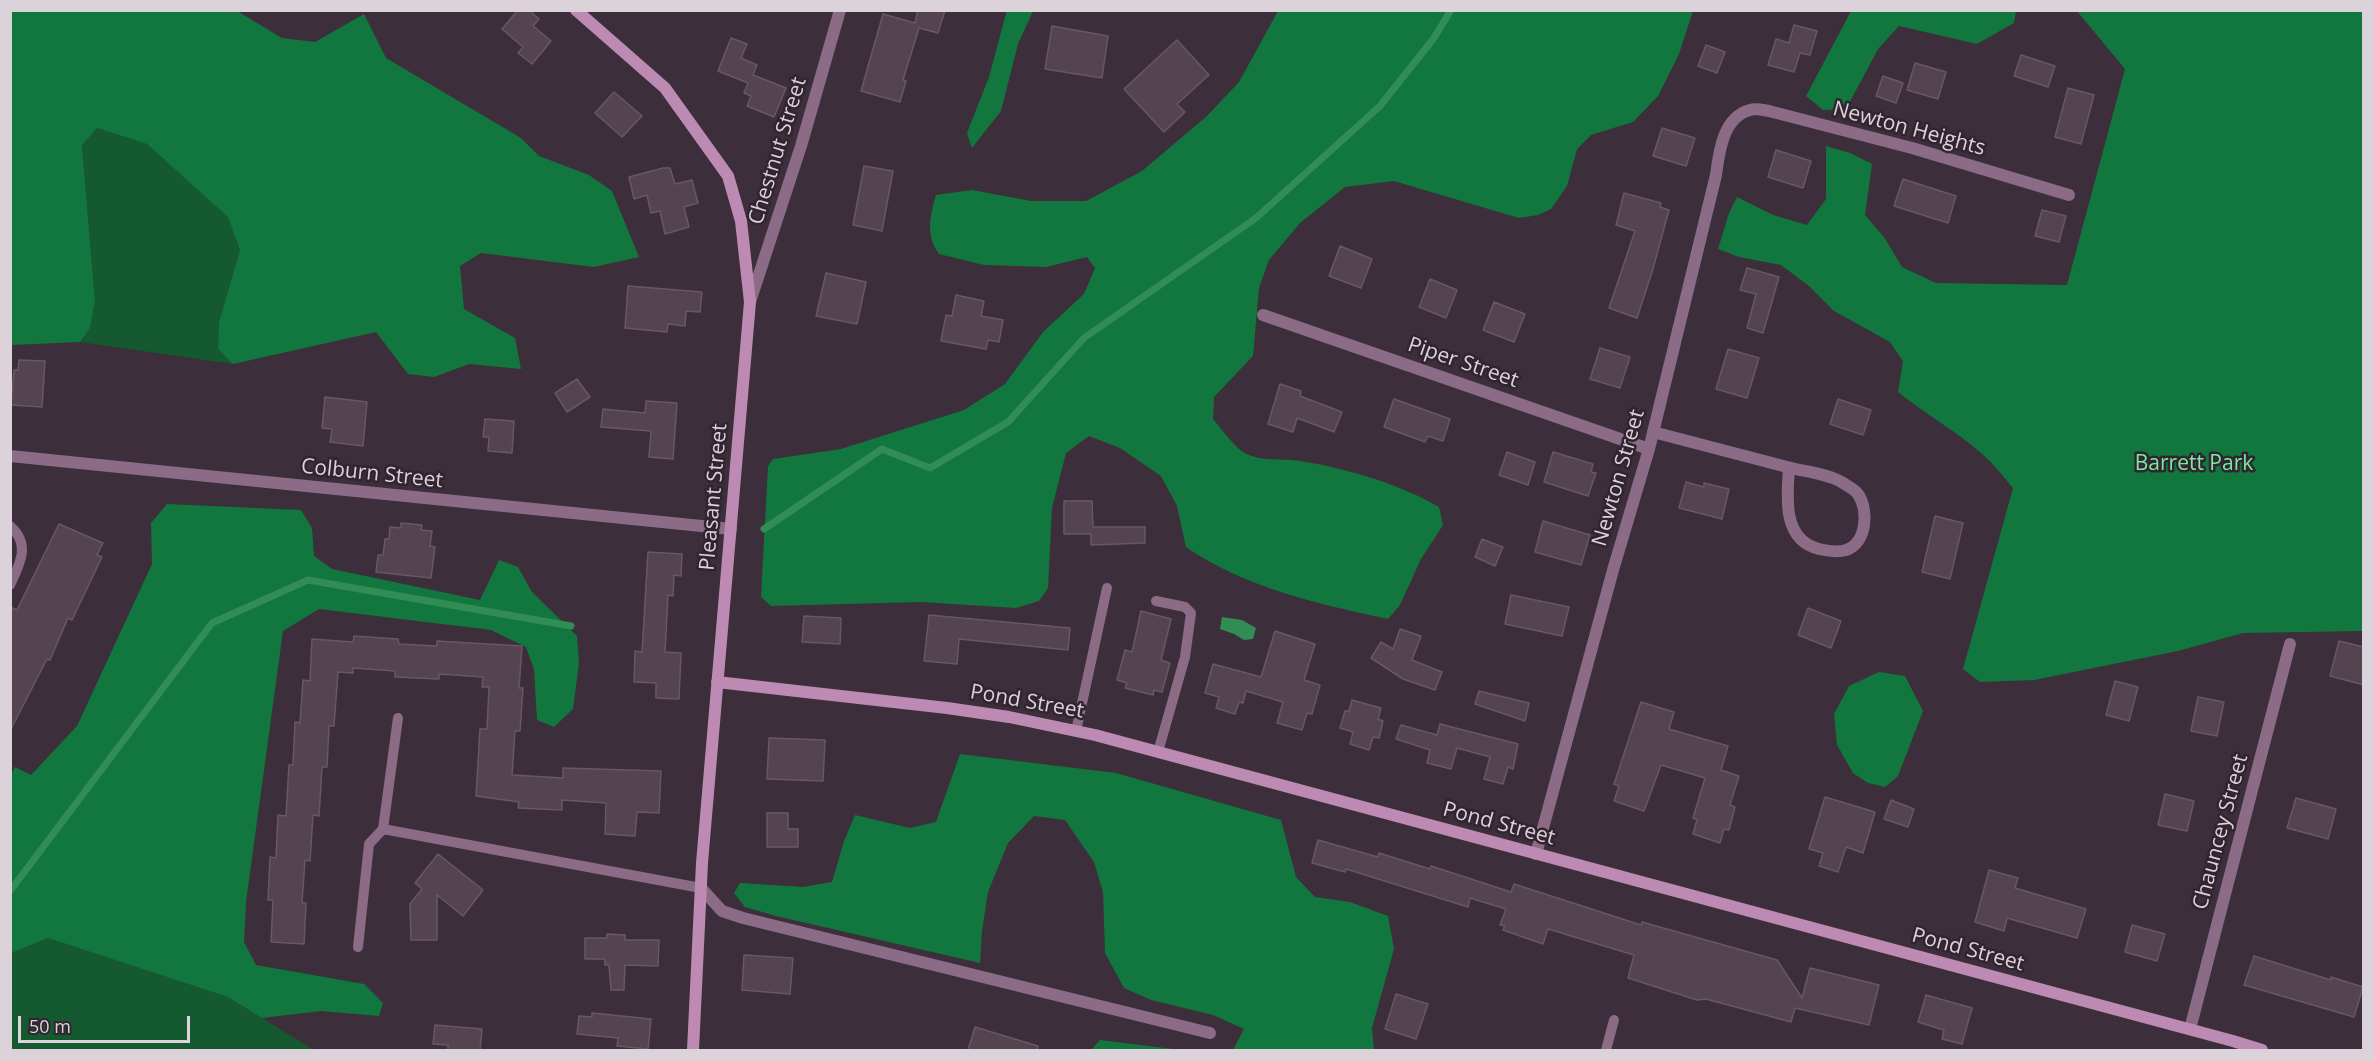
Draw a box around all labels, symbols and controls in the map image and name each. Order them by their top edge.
street label: Chestnut Street [744,74,812,228]
street label: Newton Heights [1830,97,1988,161]
street label: Piper Street [1404,332,1522,394]
street label: Newton Street [1587,407,1651,549]
street label: Pleasant Street [695,422,733,572]
park label: Barrett Park [2135,451,2253,477]
street label: Colburn Street [300,454,444,494]
street label: Pond Street [968,680,1086,724]
street label: Chauncey Street [2188,751,2254,913]
street label: Pond Street [1440,797,1558,851]
street label: Pond Street [1909,923,2027,977]
scale bar [21,1004,194,1042]
text: 50 m [29,1014,71,1038]

